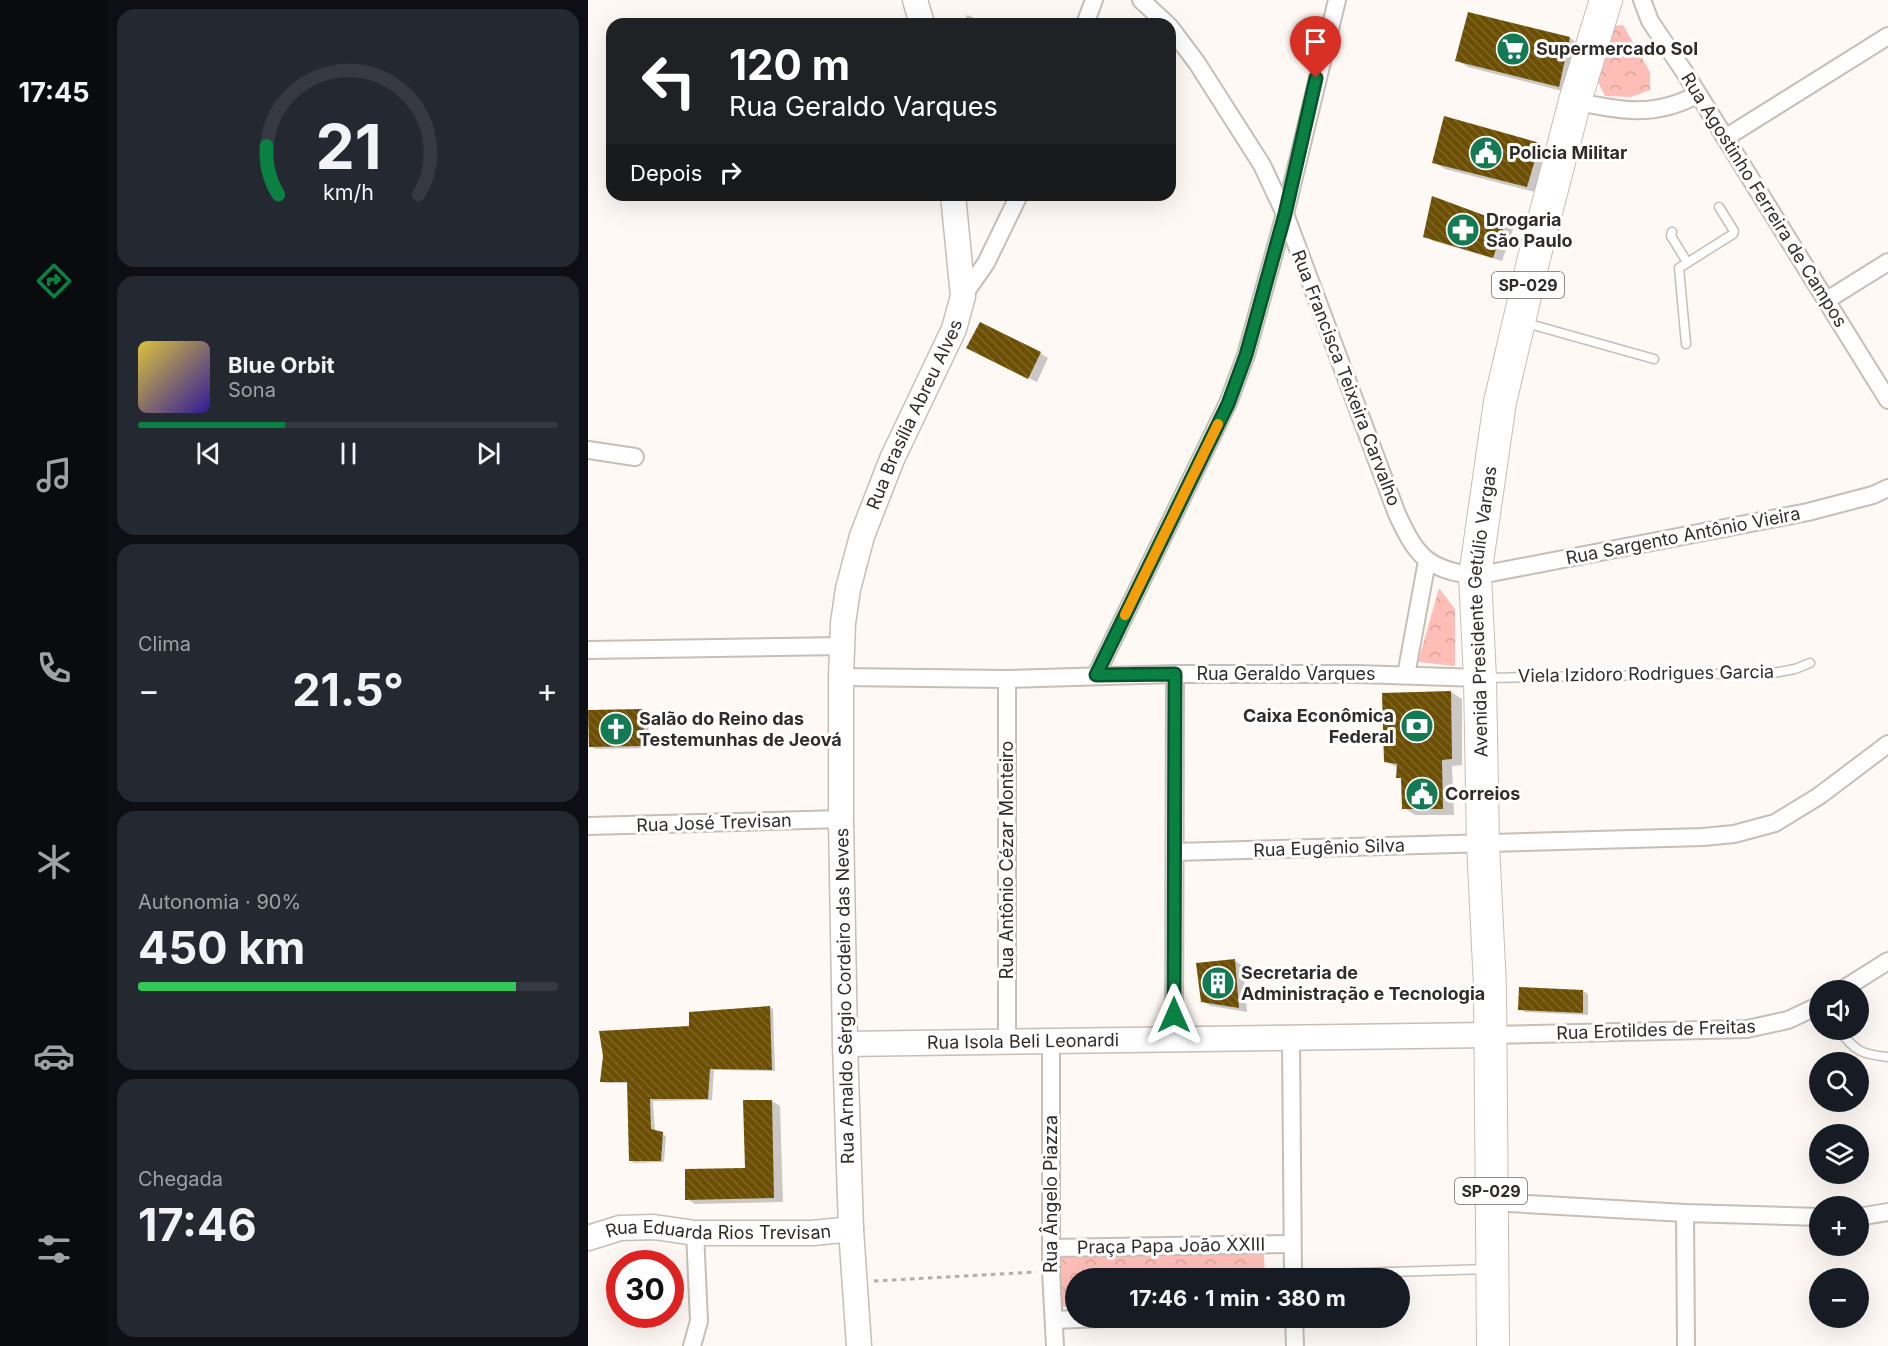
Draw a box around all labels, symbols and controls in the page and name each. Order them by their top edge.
pin [1290,16,1341,78]
icon: arrive [1299,25,1332,58]
supermarket icon: Supermercado Sol [1495,31,1531,67]
place label: Supermercado Sol [1536,38,1698,59]
text: 120 m [729,39,850,90]
icon: left [630,42,708,120]
street label: Rua Agostinho Ferreira de Campos [1677,69,1852,331]
text: 17:45 [19,76,89,109]
text: Rua Geraldo Varques [729,90,998,123]
text: 21 [315,109,381,184]
public building icon: Policia Militar [1468,135,1504,171]
place label: Policia Militar [1509,142,1627,163]
icon: right [714,156,747,189]
text: Depois [630,160,702,186]
text: km/h [323,180,373,206]
place label: Drogaria São Paulo [1486,209,1573,251]
pharmacy icon: Drogaria São Paulo [1445,212,1481,248]
street label: Rua Francisca Teixeira Carvalho [1288,247,1405,509]
icon: directions [33,260,75,302]
road number: SP-029 [1492,272,1564,298]
street label: Rua Brasília Abreu Alves [862,317,966,513]
text: Blue Orbit [228,352,335,378]
text: Sona [228,378,276,402]
icon: previous [192,437,225,470]
icon: pause [332,437,365,470]
icon: next [472,437,505,470]
icon: music [33,454,75,496]
street label: Avenida Presidente Getúlio Vargas [1464,465,1501,758]
street label: Rua Sargento Antônio Vieira [1564,502,1802,569]
text: Clima [138,632,191,656]
icon: phone [33,647,75,689]
street label: Viela Izidoro Rodrigues Garcia [1518,661,1774,686]
text: 21.5° [292,662,404,717]
street label: Rua Geraldo Varques [1196,663,1376,684]
text: − [138,670,160,710]
text: + [536,670,558,710]
place label: Caixa Econômica Federal [1243,705,1394,747]
place label: Salão do Reino das Testemunhas de Jeová [639,708,842,750]
bank icon: Caixa Econômica Federal [1399,708,1435,744]
church icon: Salão do Reino das Testemunhas de Jeová [598,711,634,747]
street label: Rua Antônio Cézar Monteiro [996,741,1017,979]
public building icon: Correios [1404,776,1440,812]
place label: Correios [1445,783,1520,804]
street label: Rua José Trevisan [636,809,792,836]
street label: Rua Arnaldo Sérgio Cordeiro das Neves [831,828,858,1164]
street label: Rua Eugênio Silva [1253,834,1405,861]
icon: climate [33,841,75,883]
text: Autonomia · 90% [138,890,301,914]
text: 450 km [138,920,305,975]
place label: Secretaria de Administração e Tecnologia [1241,962,1485,1004]
building icon: Secretaria de Administração e Tecnologia [1200,965,1236,1001]
map controls [1809,980,1869,1328]
button: sound [1809,980,1869,1040]
position arrow [1142,983,1206,1047]
street label: Rua Erotildes de Freitas [1556,1016,1756,1043]
street label: Rua Isola Beli Leonardi [927,1029,1119,1053]
icon: car [33,1035,75,1077]
button: search [1809,1052,1869,1112]
street label: Rua Ângelo Piazza [1039,1115,1061,1273]
button: layers [1809,1124,1869,1184]
text: Chegada [138,1167,223,1191]
road number: SP-029 [1455,1178,1527,1204]
button: + [1809,1196,1869,1256]
text: 17:46 [138,1197,257,1252]
street label: Rua Eduarda Rios Trevisan [603,1216,832,1243]
icon: filters [33,1228,75,1270]
street label: Praça Papa João XXIII [1077,1233,1265,1258]
speed limit sign: 30 [606,1250,684,1328]
button: − [1809,1268,1869,1328]
text: 17:46 · 1 min · 380 m [1129,1285,1346,1311]

